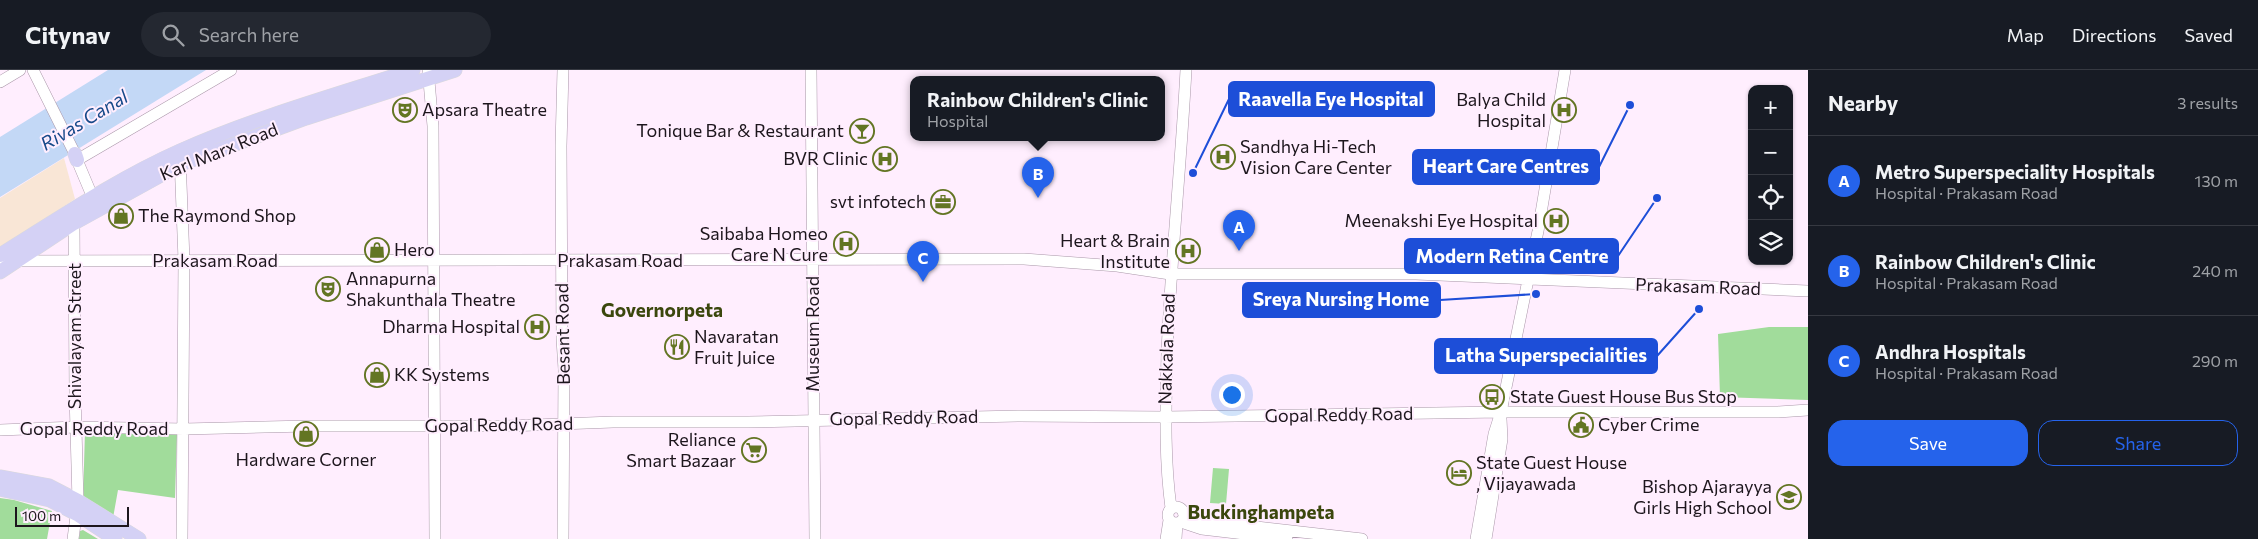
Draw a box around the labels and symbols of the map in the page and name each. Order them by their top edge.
callout: Raavella Eye Hospital [1229,82,1434,116]
water label: Rivas Canal [36,84,133,155]
text: Raavella Eye Hospital [1238,87,1424,110]
place label: Balya Child Hospital [1456,88,1546,131]
theatre icon: Apsara Theatre [392,97,418,123]
hospital icon: Balya Child Hospital [1551,97,1577,123]
place label: Apsara Theatre [422,98,547,120]
street label: Karl Marx Road [156,117,281,185]
bar icon: Tonique Bar & Restaurant [849,118,875,144]
place label: Tonique Bar & Restaurant [636,119,844,141]
place label: Sandhya Hi-Tech Vision Care Center [1240,135,1392,178]
hospital icon: Sandhya Hi-Tech Vision Care Center [1210,144,1236,170]
hospital icon: BVR Clinic [872,146,898,172]
place label: BVR Clinic [783,147,868,169]
callout: Heart Care Centres [1413,150,1599,184]
text: Heart Care Centres [1423,154,1589,177]
pin: B [1022,157,1054,198]
office icon: svt infotech [930,189,956,215]
place label: svt infotech [830,190,926,212]
shop icon: The Raymond Shop [108,203,134,229]
place label: The Raymond Shop [138,204,296,226]
hospital icon: Meenakshi Eye Hospital [1543,208,1569,234]
place label: Meenakshi Eye Hospital [1345,209,1538,231]
pin: A [1223,210,1255,251]
place label: Saibaba Homeo Care N Cure [700,222,828,265]
place label: Heart & Brain Institute [1060,229,1170,272]
hospital icon: Saibaba Homeo Care N Cure [833,231,859,257]
shop icon: Hero [364,237,390,263]
place label: Hero [394,238,435,260]
hospital icon: Heart & Brain Institute [1175,238,1201,264]
callout: Modern Retina Centre [1405,239,1618,273]
pin: C [907,241,939,282]
text: Modern Retina Centre [1415,244,1609,267]
street label: Prakasam Road [152,249,278,271]
street label: Prakasam Road [557,249,683,271]
street label: Shivalayam Street [63,263,85,409]
place label: Annapurna Shakunthala Theatre [346,267,515,310]
street label: Prakasam Road [1635,273,1761,299]
theatre icon: Annapurna Shakunthala Theatre [315,276,341,302]
street label: Museum Road [801,276,823,392]
street label: Besant Road [550,283,574,385]
callout: Sreya Nursing Home [1243,283,1440,317]
text: Sreya Nursing Home [1253,287,1429,310]
street label: Nakkala Road [1153,293,1179,405]
district label: Governorpeta [601,298,723,321]
hospital icon: Dharma Hospital [524,314,550,340]
place label: Dharma Hospital [382,315,520,337]
place label: Navaratan Fruit Juice [694,325,779,368]
restaurant icon: Navaratan Fruit Juice [664,334,690,360]
callout: Latha Superspecialities [1435,339,1657,373]
text: Latha Superspecialities [1445,343,1647,366]
shop icon: KK Systems [364,362,390,388]
place label: KK Systems [394,363,490,385]
your location [1219,382,1245,408]
bus stop icon: State Guest House Bus Stop [1479,384,1505,410]
place label: State Guest House Bus Stop [1510,385,1737,407]
street label: Gopal Reddy Road [1265,402,1413,426]
street label: Gopal Reddy Road [830,405,978,429]
street label: Gopal Reddy Road [425,412,573,436]
public building icon: Cyber Crime [1568,412,1594,438]
place label: Cyber Crime [1598,413,1699,435]
street label: Gopal Reddy Road [20,417,168,439]
shop icon: Hardware Corner [293,421,319,447]
place label: Reliance Smart Bazaar [626,428,736,471]
supermarket icon: Reliance Smart Bazaar [741,437,767,463]
place label: Hardware Corner [236,448,376,470]
place label: State Guest House , Vijayawada [1476,451,1627,494]
hotel icon: State Guest House , Vijayawada [1446,460,1472,486]
place label: Bishop Ajarayya Girls High School [1633,475,1772,518]
school or university icon: Bishop Ajarayya Girls High School [1776,484,1802,510]
district label: Buckinghampeta [1187,500,1335,523]
scale bar [15,504,129,527]

